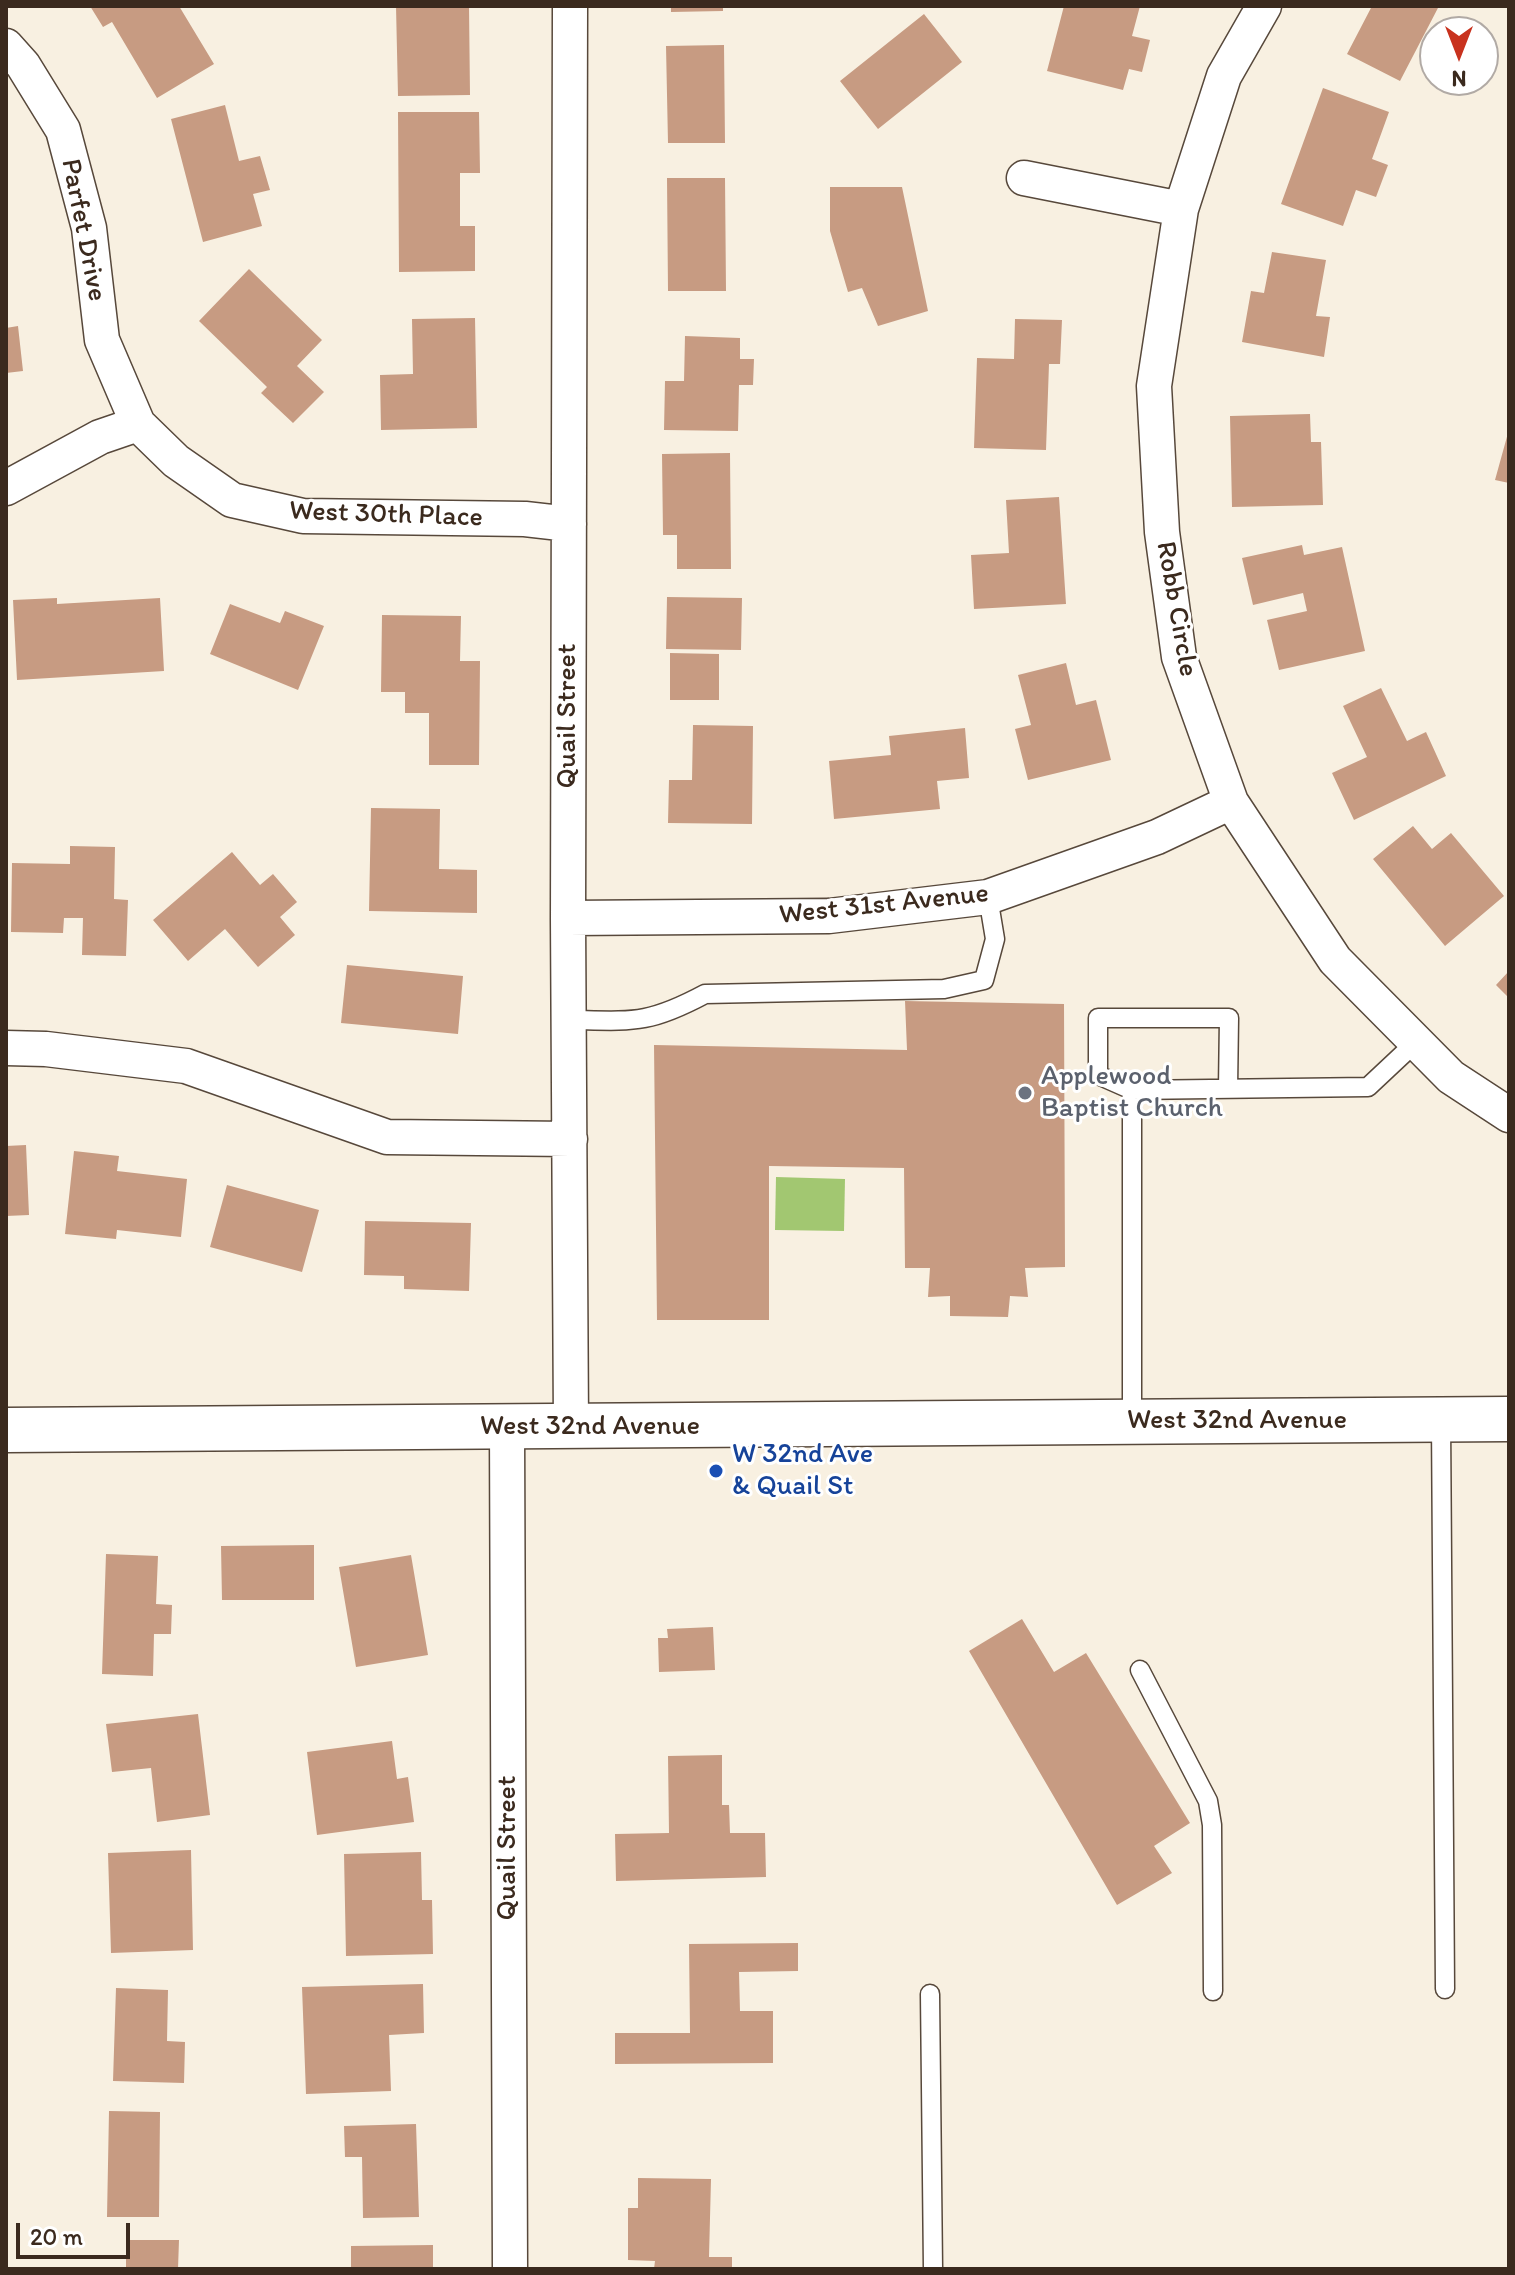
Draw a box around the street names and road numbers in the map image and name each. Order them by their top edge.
street label: Parfet Drive [53,156,113,304]
street label: West 30th Place [289,495,483,535]
street label: Robb Circle [1148,539,1204,679]
street label: Quail Street [551,644,585,788]
street label: West 31st Avenue [778,877,990,933]
street label: West 32nd Avenue [1127,1404,1347,1438]
street label: West 32nd Avenue [480,1410,700,1444]
street label: Quail Street [491,1776,525,1920]

